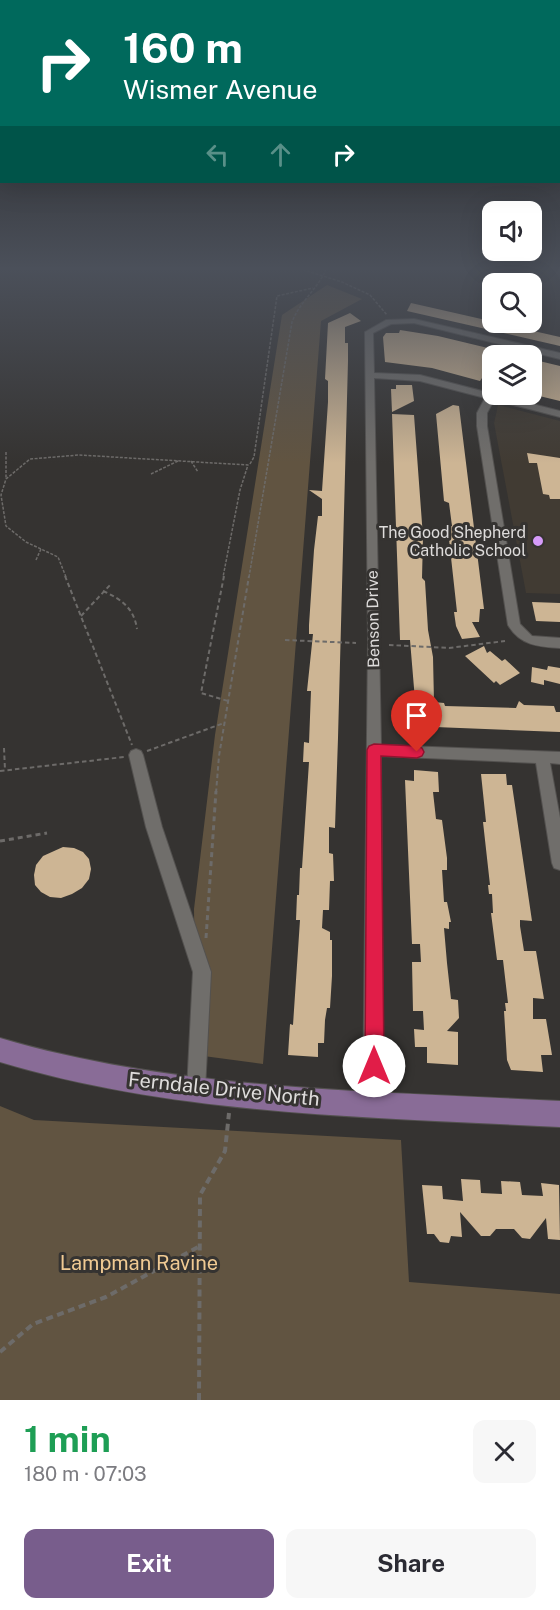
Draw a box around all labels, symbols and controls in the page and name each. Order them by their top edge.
text: 160 m [123,23,243,72]
icon: right [24,24,102,102]
text: Wismer Avenue [123,73,318,105]
icon: left [201,138,234,171]
icon: ahead [264,138,297,171]
icon: right [327,138,360,171]
map controls [482,201,542,405]
button: sound [482,201,542,261]
button: search [482,273,542,333]
button: layers [482,345,542,405]
place label: The Good Shepherd Catholic School [379,523,526,560]
marker: The Good Shepherd Catholic School [531,534,545,548]
street label: Benson Drive [363,570,383,668]
pin [391,690,442,752]
icon: arrive [400,699,433,732]
position arrow [342,1034,406,1098]
street label: Ferndale Drive North [127,1067,321,1111]
park label: Lampman Ravine [60,1251,218,1275]
text: 1 min [24,1418,111,1460]
button: close [473,1420,536,1483]
text: 180 m · 07:03 [24,1462,147,1486]
button: Exit [24,1529,274,1598]
button: Share [286,1529,536,1598]

